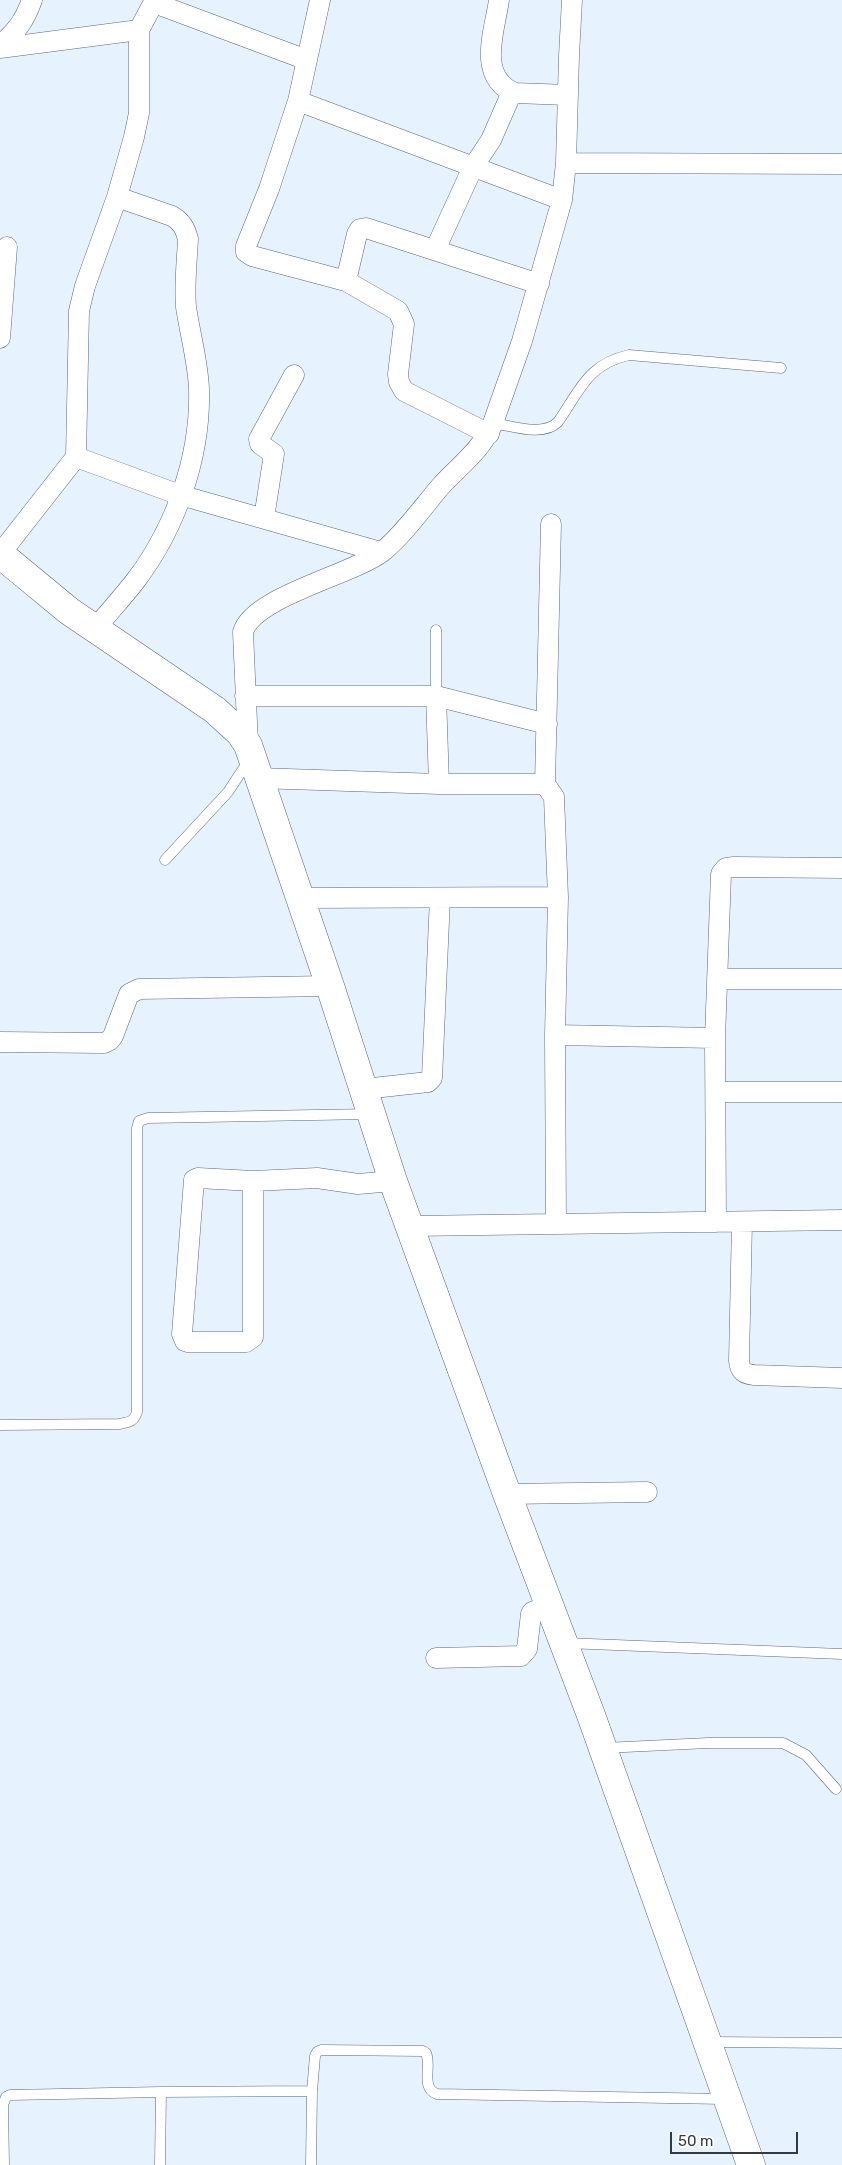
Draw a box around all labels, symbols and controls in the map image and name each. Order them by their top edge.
scale bar [672,2122,800,2154]
text: 50 m [678,2132,713,2150]

